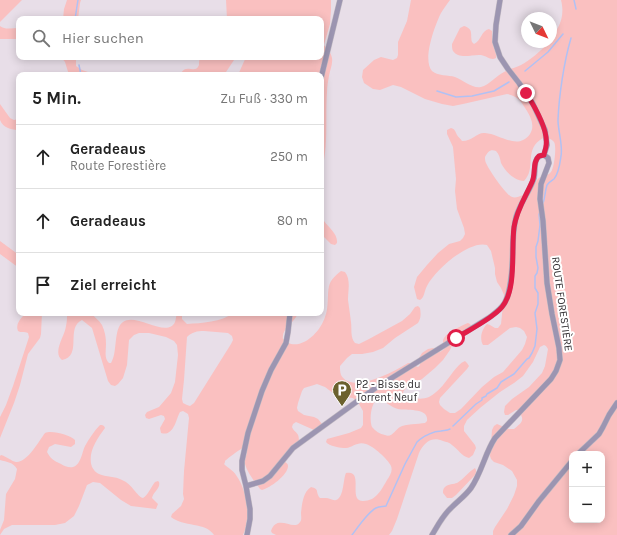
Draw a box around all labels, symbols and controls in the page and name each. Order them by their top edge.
north arrow [521,12,557,48]
search box [16,16,324,60]
icon: search [30,27,52,49]
text: Hier suchen [62,29,144,47]
route end [517,84,535,102]
text: 5 Min. [32,88,81,108]
text: Zu Fuß · 330 m [220,91,308,106]
text: Geradeaus [70,140,146,158]
icon: ahead [32,146,54,168]
text: 250 m [270,149,308,164]
text: Route Forestière [70,158,166,173]
icon: ahead [32,210,54,232]
text: Geradeaus [70,212,146,230]
text: 80 m [277,213,308,228]
street label: ROUTE FORESTIÈRE [549,256,577,352]
icon: arrive [32,274,54,296]
text: Ziel erreicht [70,276,156,294]
route start [447,329,465,347]
place label: P2 - Bisse du Torrent Neuf [356,378,421,404]
parking icon: P2 - Bisse du Torrent Neuf [331,379,353,407]
map controls [569,451,605,523]
button: + [569,451,605,487]
button: − [569,487,605,523]

